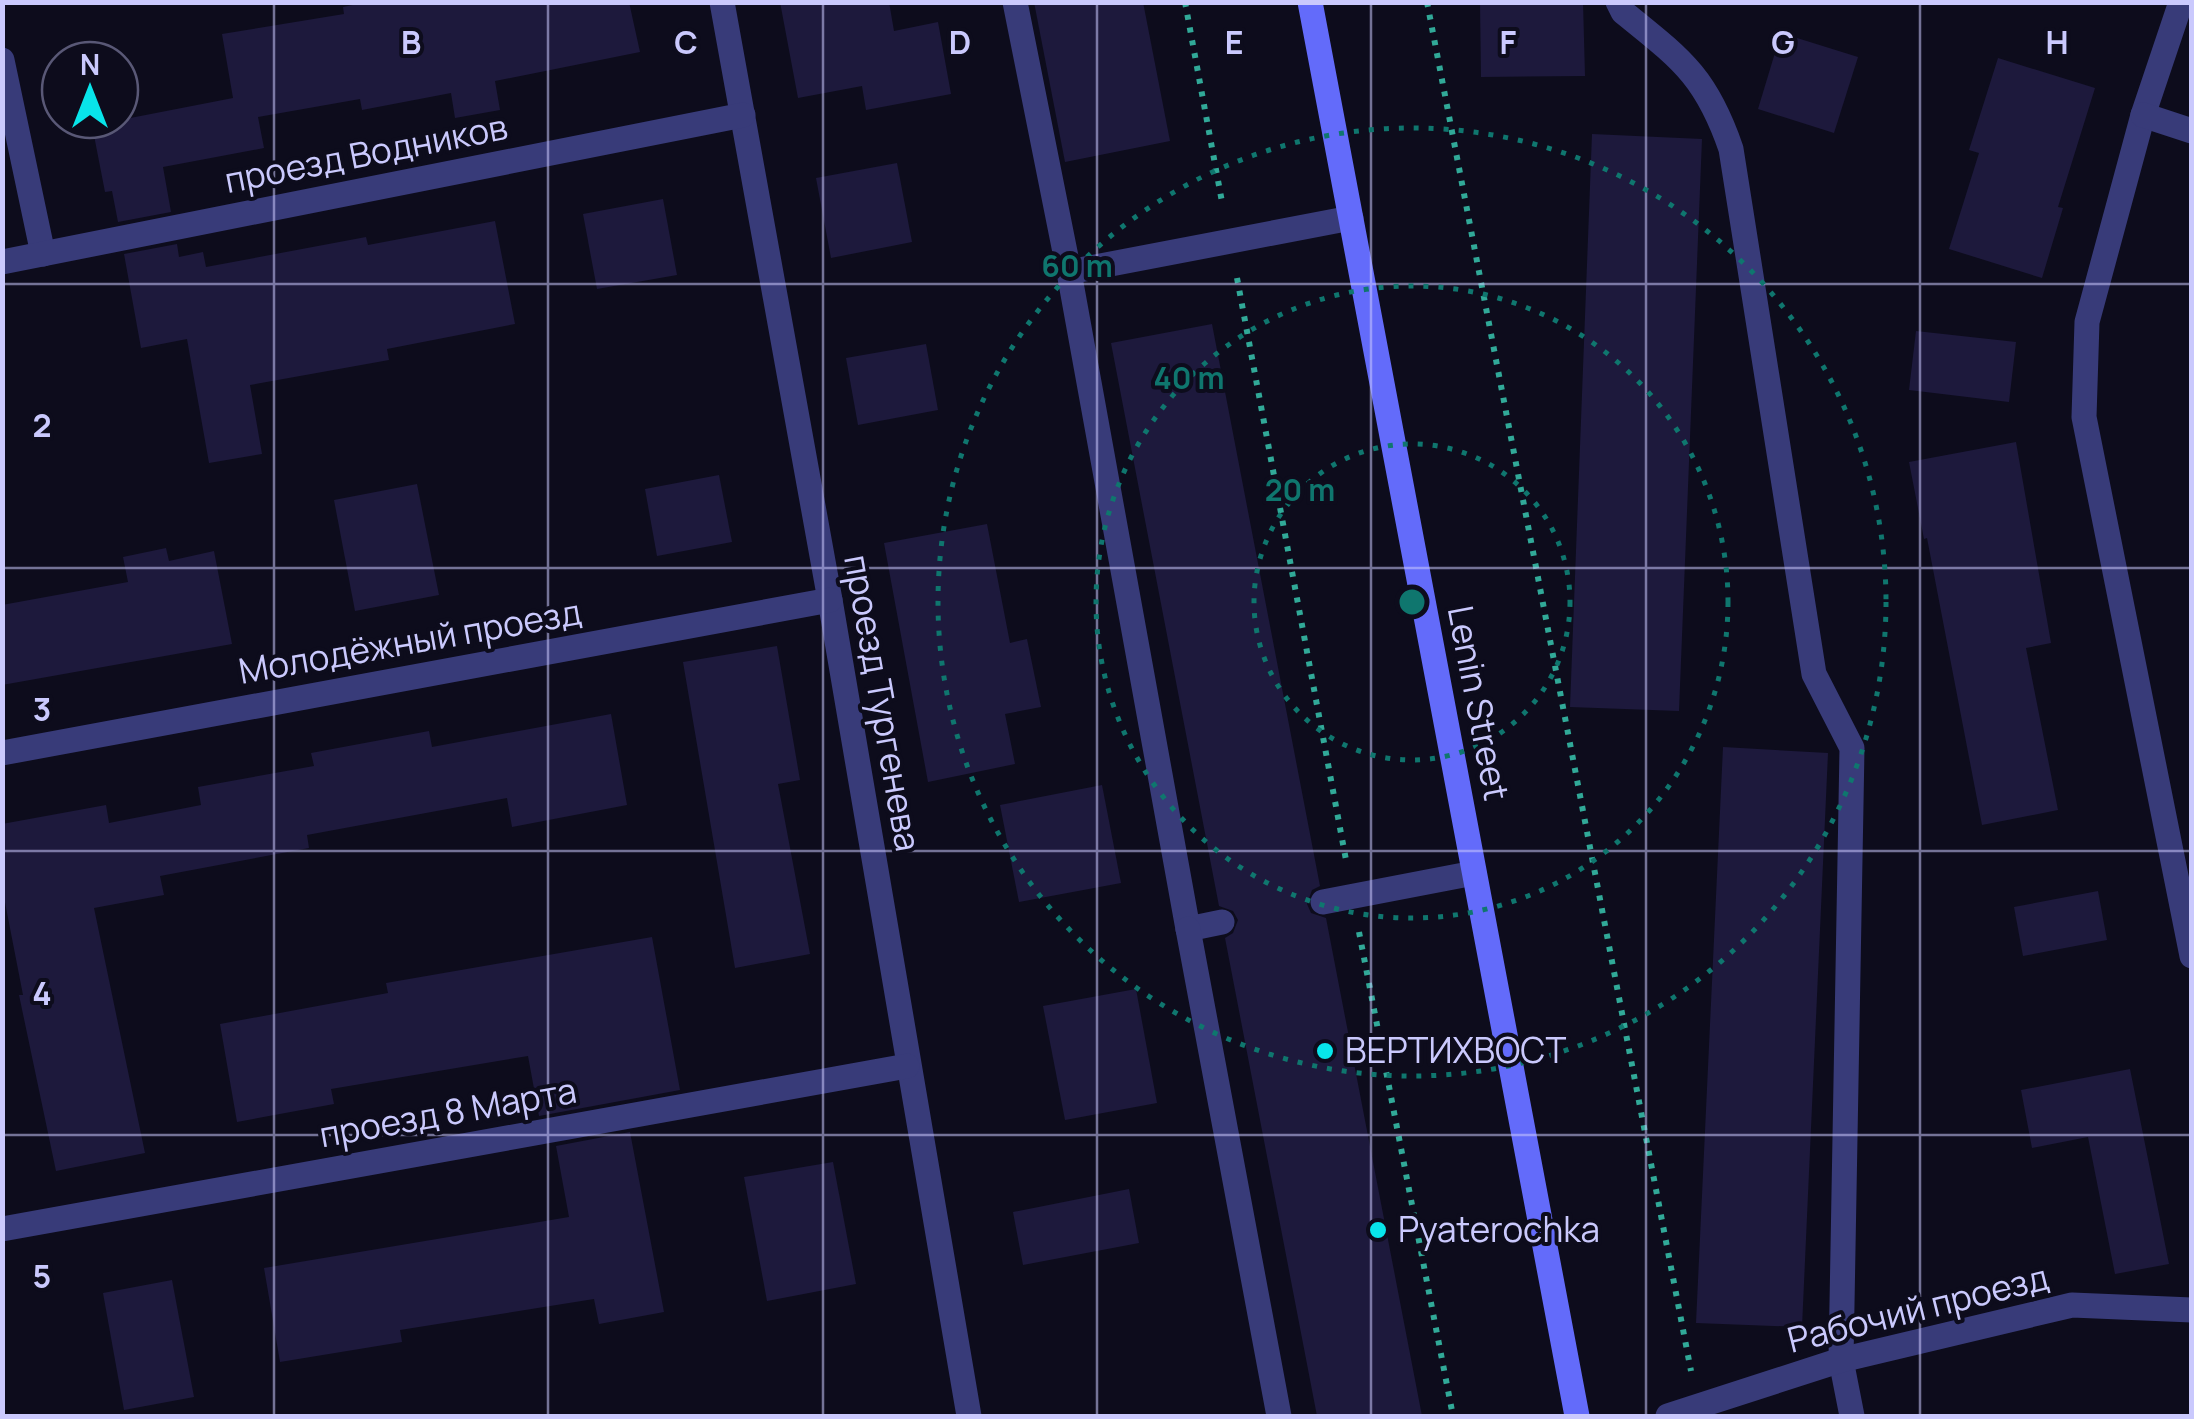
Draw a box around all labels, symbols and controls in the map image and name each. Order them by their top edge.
text: B [401,20,421,64]
text: C [674,20,698,64]
text: D [949,20,971,64]
text: E [1225,20,1243,64]
text: F [1500,20,1517,64]
text: G [1771,20,1795,64]
text: H [2045,20,2069,64]
north arrow [40,40,140,140]
text: N [80,45,100,83]
street label: проезд Водников [220,102,511,204]
text: 60 m [1041,245,1113,286]
text: 40 m [1154,357,1224,398]
text: 2 [32,403,52,447]
text: 20 m [1265,469,1335,510]
street label: проезд Тургенева [833,551,933,855]
centre of rings [1394,584,1430,620]
street label: Молодёжный проезд [235,587,585,695]
street label: Lenin Street [1437,601,1521,804]
text: 3 [33,687,51,731]
text: 4 [32,971,52,1015]
place label: ВЕРТИХВОСТ [1345,1026,1566,1074]
marker: ВЕРТИХВОСТ [1314,1040,1336,1062]
street label: проезд 8 Марта [316,1066,580,1158]
place label: Pyaterochka [1398,1205,1600,1253]
marker: Pyaterochka [1367,1219,1389,1241]
street label: Рабочий проезд [1782,1252,2053,1364]
text: 5 [33,1254,51,1298]

